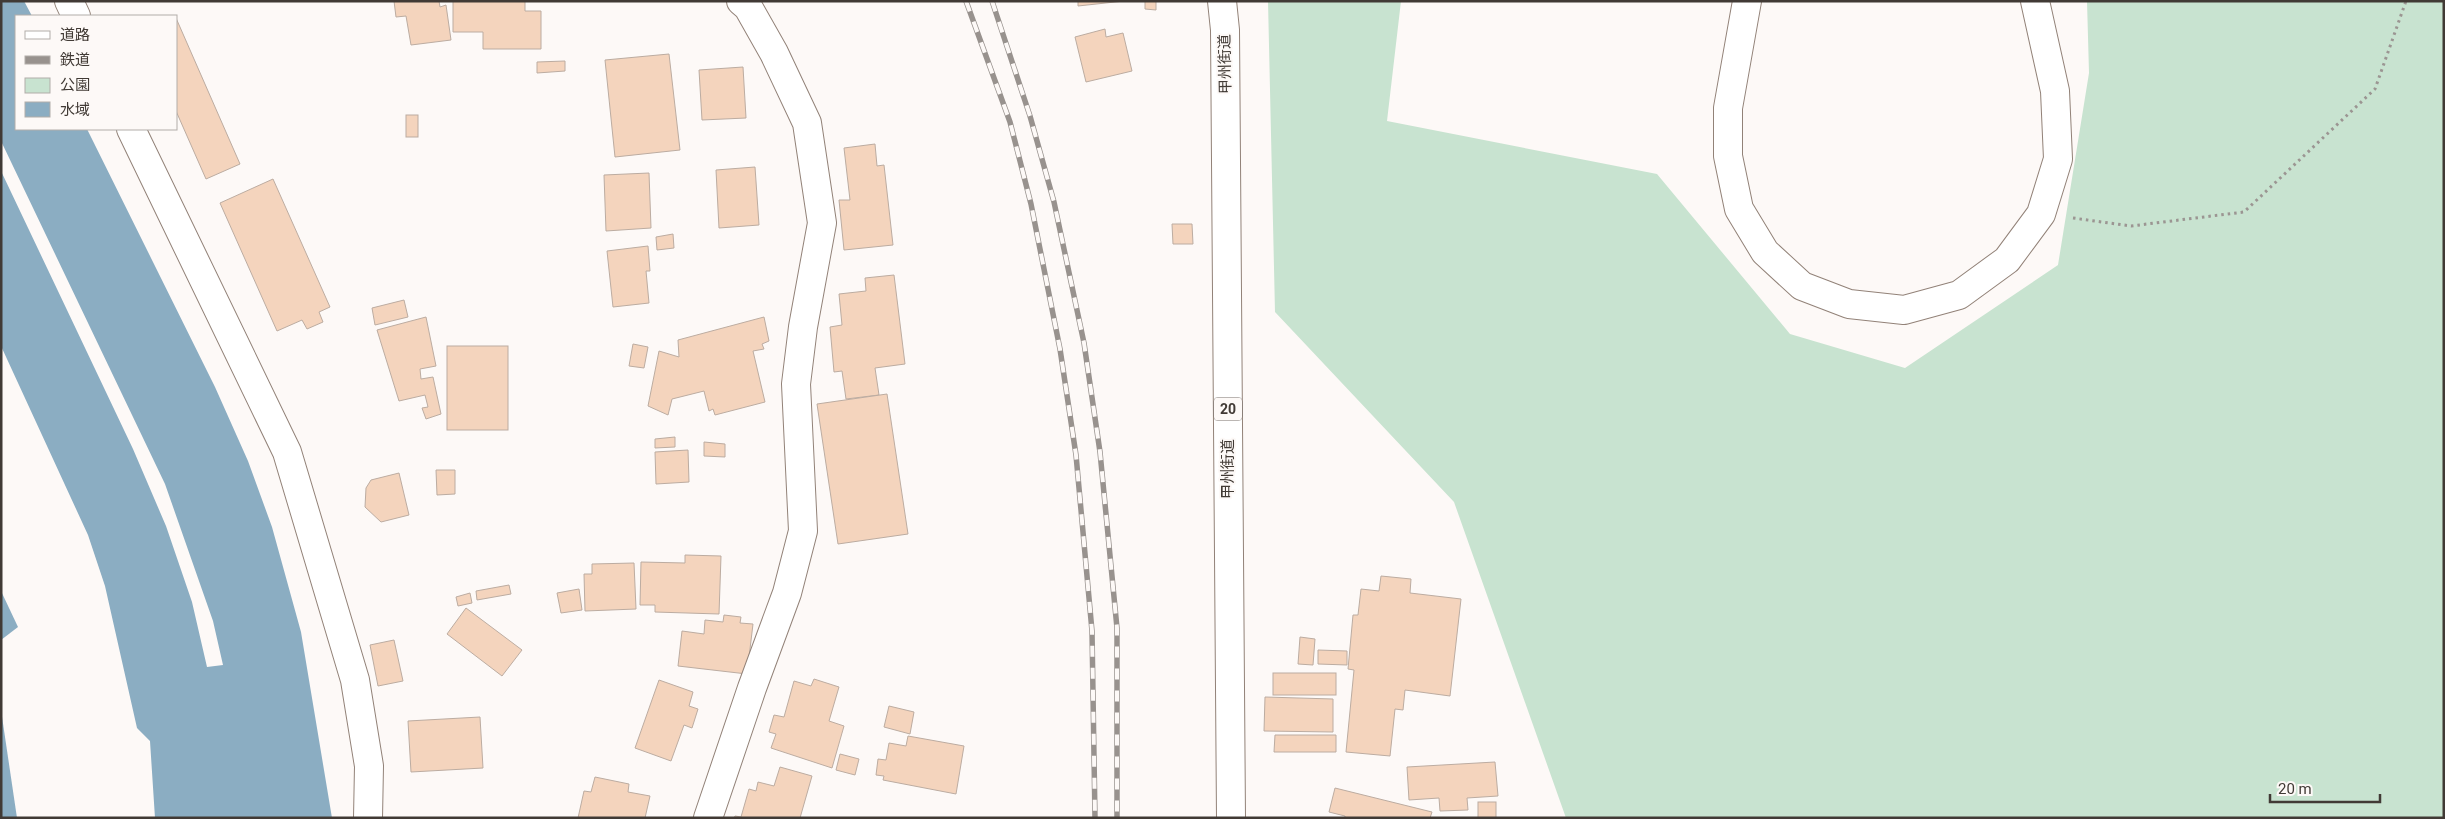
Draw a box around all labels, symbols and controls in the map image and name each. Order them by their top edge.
legend [15,15,178,130]
text: 道路 [60,26,90,44]
street label: 甲州街道 [1215,34,1235,94]
text: 鉄道 [60,51,90,69]
text: 公園 [60,76,90,94]
text: 水域 [60,101,90,119]
road number: 20 [1214,398,1242,420]
street label: 甲州街道 [1219,439,1237,499]
scale bar [2270,772,2380,804]
text: 20 m [2278,780,2312,798]

